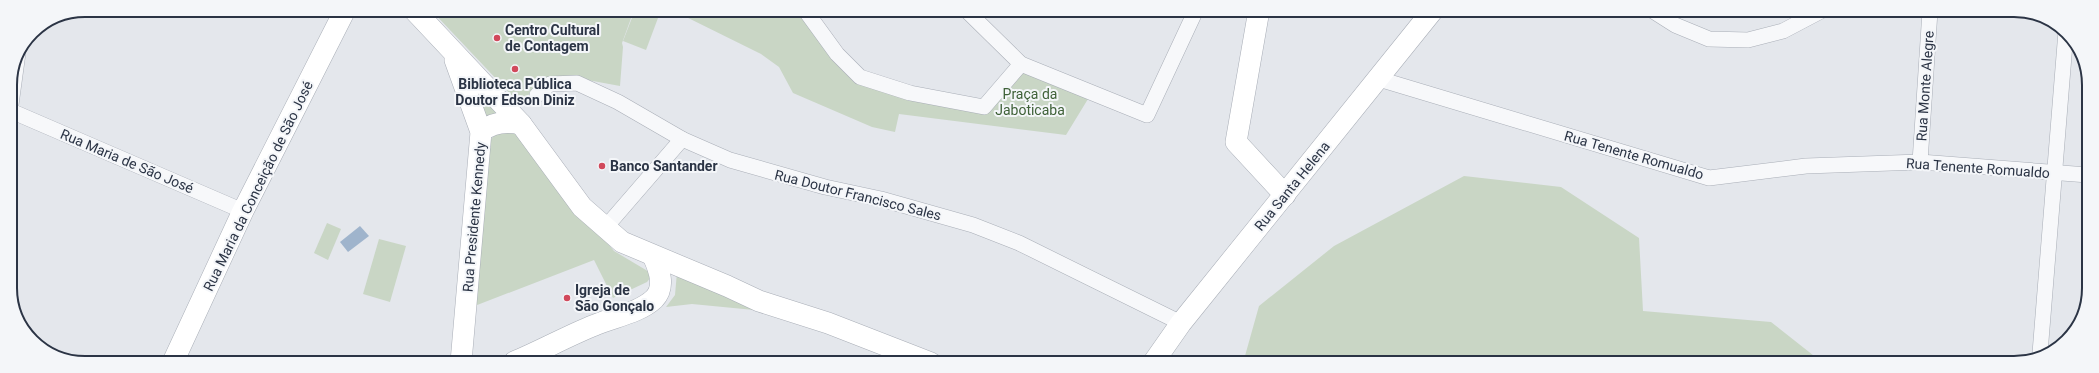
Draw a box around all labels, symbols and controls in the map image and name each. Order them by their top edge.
place label: Centro Cultural de Contagem [505,22,600,54]
street label: Rua Monte Alegre [1913,30,1937,142]
marker: Centro Cultural de Contagem [492,33,502,43]
marker: Biblioteca Pública Doutor Edson Diniz [510,64,520,74]
place label: Biblioteca Pública Doutor Edson Diniz [455,76,575,108]
street label: Rua Maria da Conceição de São José [200,78,316,294]
park label: Praça da Jaboticaba [995,86,1065,118]
street label: Rua Maria de São José [58,126,196,196]
street label: Rua Tenente Romualdo [1563,127,1705,183]
street label: Rua Santa Helena [1251,138,1333,234]
street label: Rua Presidente Kennedy [459,141,489,293]
street label: Rua Tenente Romualdo [1906,155,2050,181]
place label: Banco Santander [610,158,718,174]
marker: Banco Santander [597,161,607,171]
street label: Rua Doutor Francisco Sales [773,167,943,223]
place label: Igreja de São Gonçalo [575,282,654,314]
marker: Igreja de São Gonçalo [562,293,572,303]

